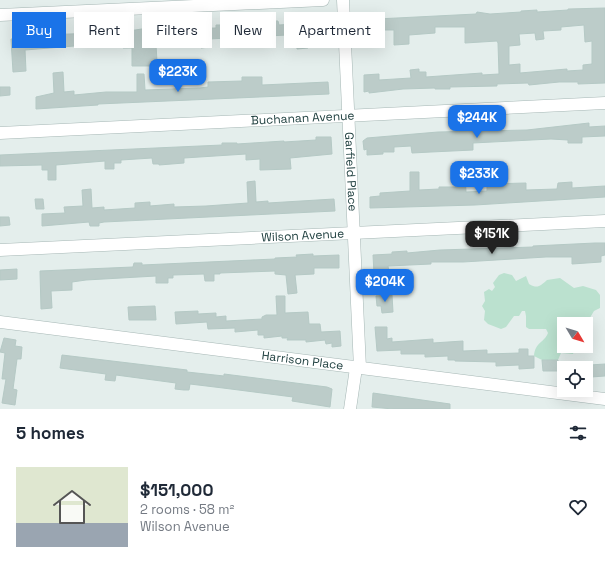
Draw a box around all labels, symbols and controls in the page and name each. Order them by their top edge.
chip: Buy [12,12,66,48]
chip: Rent [74,12,134,48]
chip: Filters [142,12,212,48]
chip: New [220,12,276,48]
chip: Apartment [284,12,385,48]
pin: $223K [150,59,206,93]
text: $223K [158,63,198,80]
pin: $244K [449,105,505,139]
street label: Buchanan Avenue [250,107,355,129]
text: $244K [457,109,497,126]
street label: Garfield Place [341,132,361,212]
pin: $233K [451,161,507,195]
text: $233K [459,165,499,182]
pin: $151K [464,221,520,255]
text: $151K [474,225,510,242]
street label: Wilson Avenue [261,226,344,245]
pin: $204K [357,269,413,303]
text: $204K [365,273,405,290]
north arrow [557,317,593,353]
map controls [557,317,593,397]
street label: Harrison Place [261,347,344,374]
button: locate [557,361,593,397]
text: 5 homes [16,422,85,444]
icon: filters [567,422,589,444]
text: $151,000 [140,479,213,501]
icon: home [48,483,96,531]
icon: heart [567,496,589,518]
text: 2 rooms · 58 m² [140,501,234,518]
text: Wilson Avenue [140,518,230,535]

